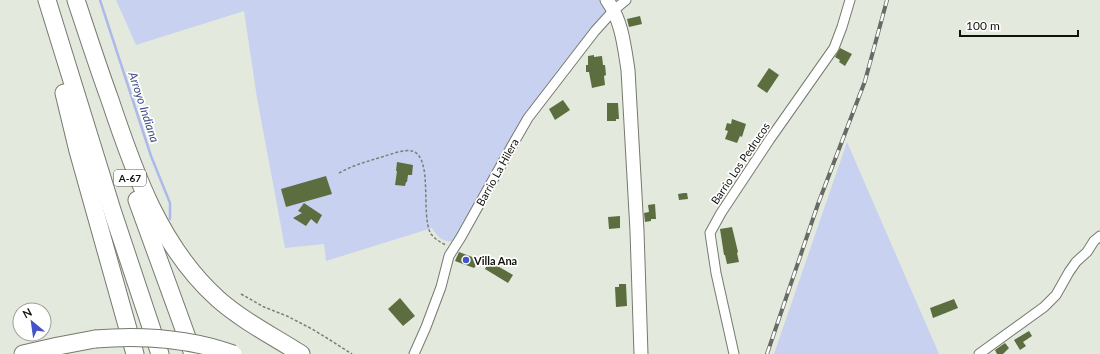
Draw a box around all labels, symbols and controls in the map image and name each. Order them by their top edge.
scale bar [960,12,1078,38]
text: 100 m [966,18,1000,33]
water label: Arroyo Indiana [125,69,162,144]
street label: Barrio Los Pedrucos [708,119,772,206]
street label: Barrio La Hilera [473,136,521,208]
road number: A-67 [114,170,146,186]
place label: Villa Ana [473,254,517,267]
marker: Villa Ana [461,255,471,265]
north arrow [12,302,52,342]
text: N [20,305,34,321]

